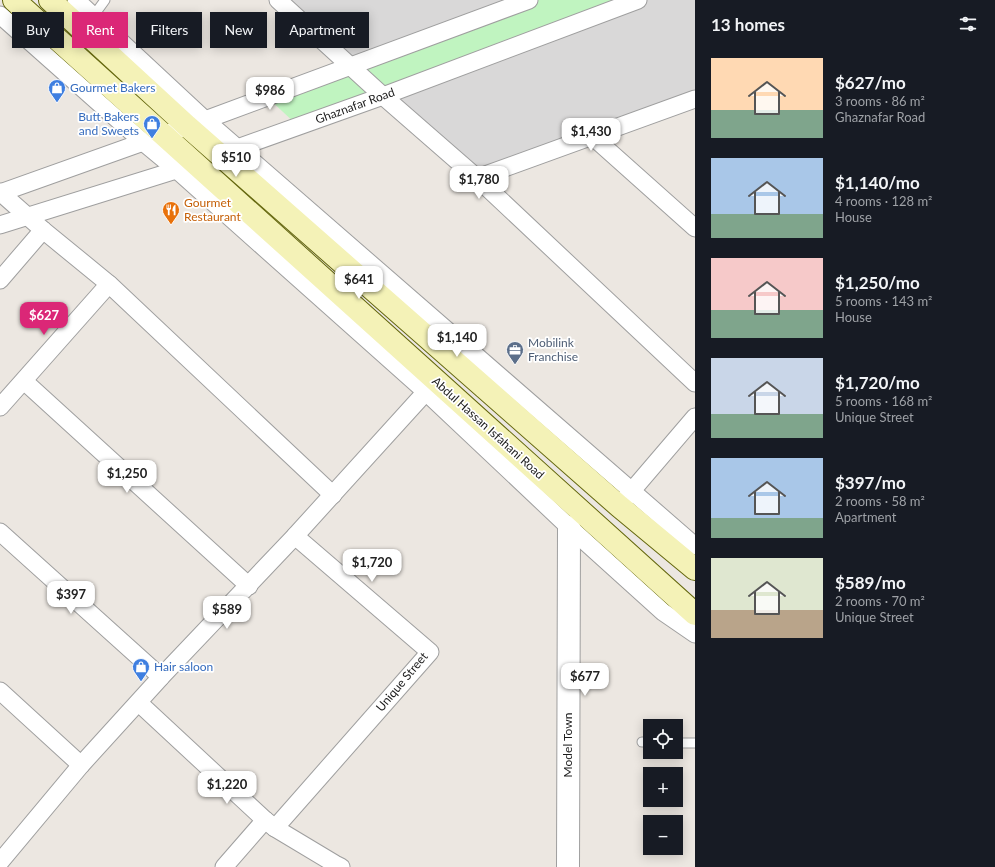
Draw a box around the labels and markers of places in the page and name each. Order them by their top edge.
pin: $986 [246,77,294,111]
shop icon: Gourmet Bakers [47,78,67,103]
place label: Gourmet Bakers [70,80,155,95]
place label: Butt Bakers and Sweets [78,109,139,138]
shop icon: Butt Bakers and Sweets [142,114,162,139]
pin: $1,430 [558,118,624,152]
pin: $510 [212,144,260,178]
pin: $1,780 [446,166,512,200]
place label: Gourmet Restaurant [184,195,241,224]
restaurant icon: Gourmet Restaurant [161,200,181,225]
pin: $641 [335,266,383,300]
pin: $627 [20,302,68,336]
pin: $1,140 [424,324,490,358]
place label: Mobilink Franchise [528,335,578,364]
office icon: Mobilink Franchise [505,340,525,365]
pin: $1,250 [94,460,160,494]
pin: $1,720 [339,549,405,583]
pin: $397 [47,581,95,615]
pin: $589 [203,596,251,630]
shop icon: Hair saloon [131,657,151,682]
place label: Hair saloon [154,659,213,674]
pin: $677 [561,663,609,697]
pin: $1,220 [194,771,260,805]

